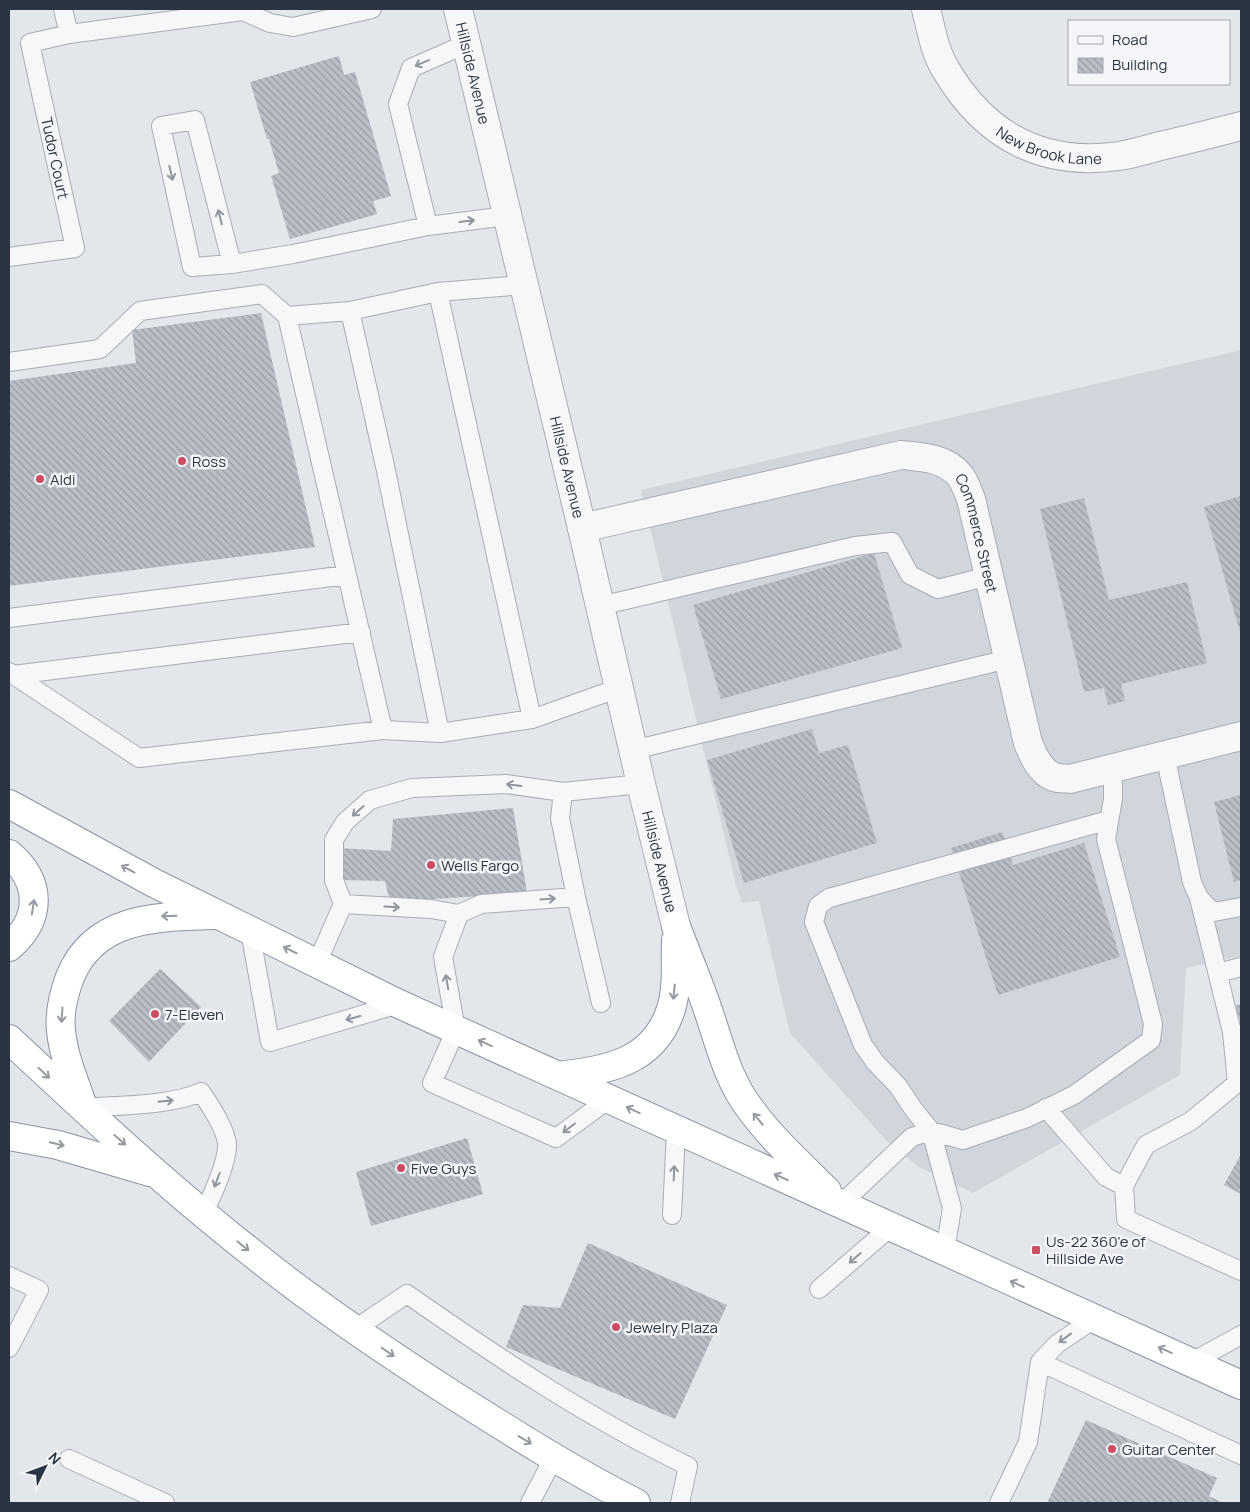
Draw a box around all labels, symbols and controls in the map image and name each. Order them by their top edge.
street label: Hillside Avenue [451,20,496,127]
legend [1068,20,1230,85]
text: Road [1112,29,1148,50]
text: Building [1112,54,1167,75]
one-way arrow [415,59,430,69]
street label: Tudor Court [36,115,74,201]
street label: New Brook Lane [992,121,1102,169]
one-way arrow [167,165,177,181]
one-way arrow [215,209,224,225]
one-way arrow [459,216,475,226]
street label: Hillside Avenue [545,414,590,520]
place label: Ross [192,451,226,472]
marker: Ross [176,455,188,467]
place label: Aldi [50,469,75,490]
street label: Commerce Street [951,469,1003,595]
marker: Aldi [34,473,46,485]
one-way arrow [507,780,523,790]
one-way arrow [351,805,364,816]
street label: Hillside Avenue [637,808,683,915]
place label: Wells Fargo [441,855,519,876]
marker: Wells Fargo [425,859,437,871]
one-way arrow [120,864,135,874]
one-way arrow [540,895,556,904]
one-way arrow [28,899,38,915]
one-way arrow [383,902,399,911]
one-way arrow [161,912,177,921]
one-way arrow [283,945,298,955]
one-way arrow [442,974,452,990]
one-way arrow [669,984,679,1000]
place label: 7-Eleven [165,1004,224,1025]
one-way arrow [57,1007,66,1023]
marker: 7-Eleven [149,1008,161,1020]
one-way arrow [345,1013,361,1023]
one-way arrow [478,1037,493,1047]
one-way arrow [38,1067,51,1078]
one-way arrow [158,1096,174,1106]
one-way arrow [625,1105,640,1115]
one-way arrow [752,1113,763,1126]
one-way arrow [562,1123,576,1133]
one-way arrow [113,1135,126,1146]
one-way arrow [48,1140,64,1150]
place label: Five Guys [411,1158,477,1179]
marker: Five Guys [395,1162,407,1174]
one-way arrow [669,1165,679,1181]
one-way arrow [212,1172,221,1187]
one-way arrow [774,1172,789,1181]
place label: Us-22 360'e of Hillside Ave [1046,1231,1146,1269]
one-way arrow [236,1241,249,1252]
marker: Us-22 360'e of Hillside Ave [1030,1244,1042,1256]
one-way arrow [849,1252,862,1263]
one-way arrow [1010,1279,1025,1288]
place label: Jewelry Plaza [626,1317,718,1338]
marker: Jewelry Plaza [610,1321,622,1333]
one-way arrow [1058,1333,1072,1343]
one-way arrow [1158,1345,1173,1355]
one-way arrow [381,1347,395,1357]
one-way arrow [518,1436,532,1446]
place label: Guitar Center [1122,1439,1216,1460]
north arrow [20,1442,70,1492]
marker: Guitar Center [1106,1443,1118,1455]
text: N [45,1448,65,1468]

